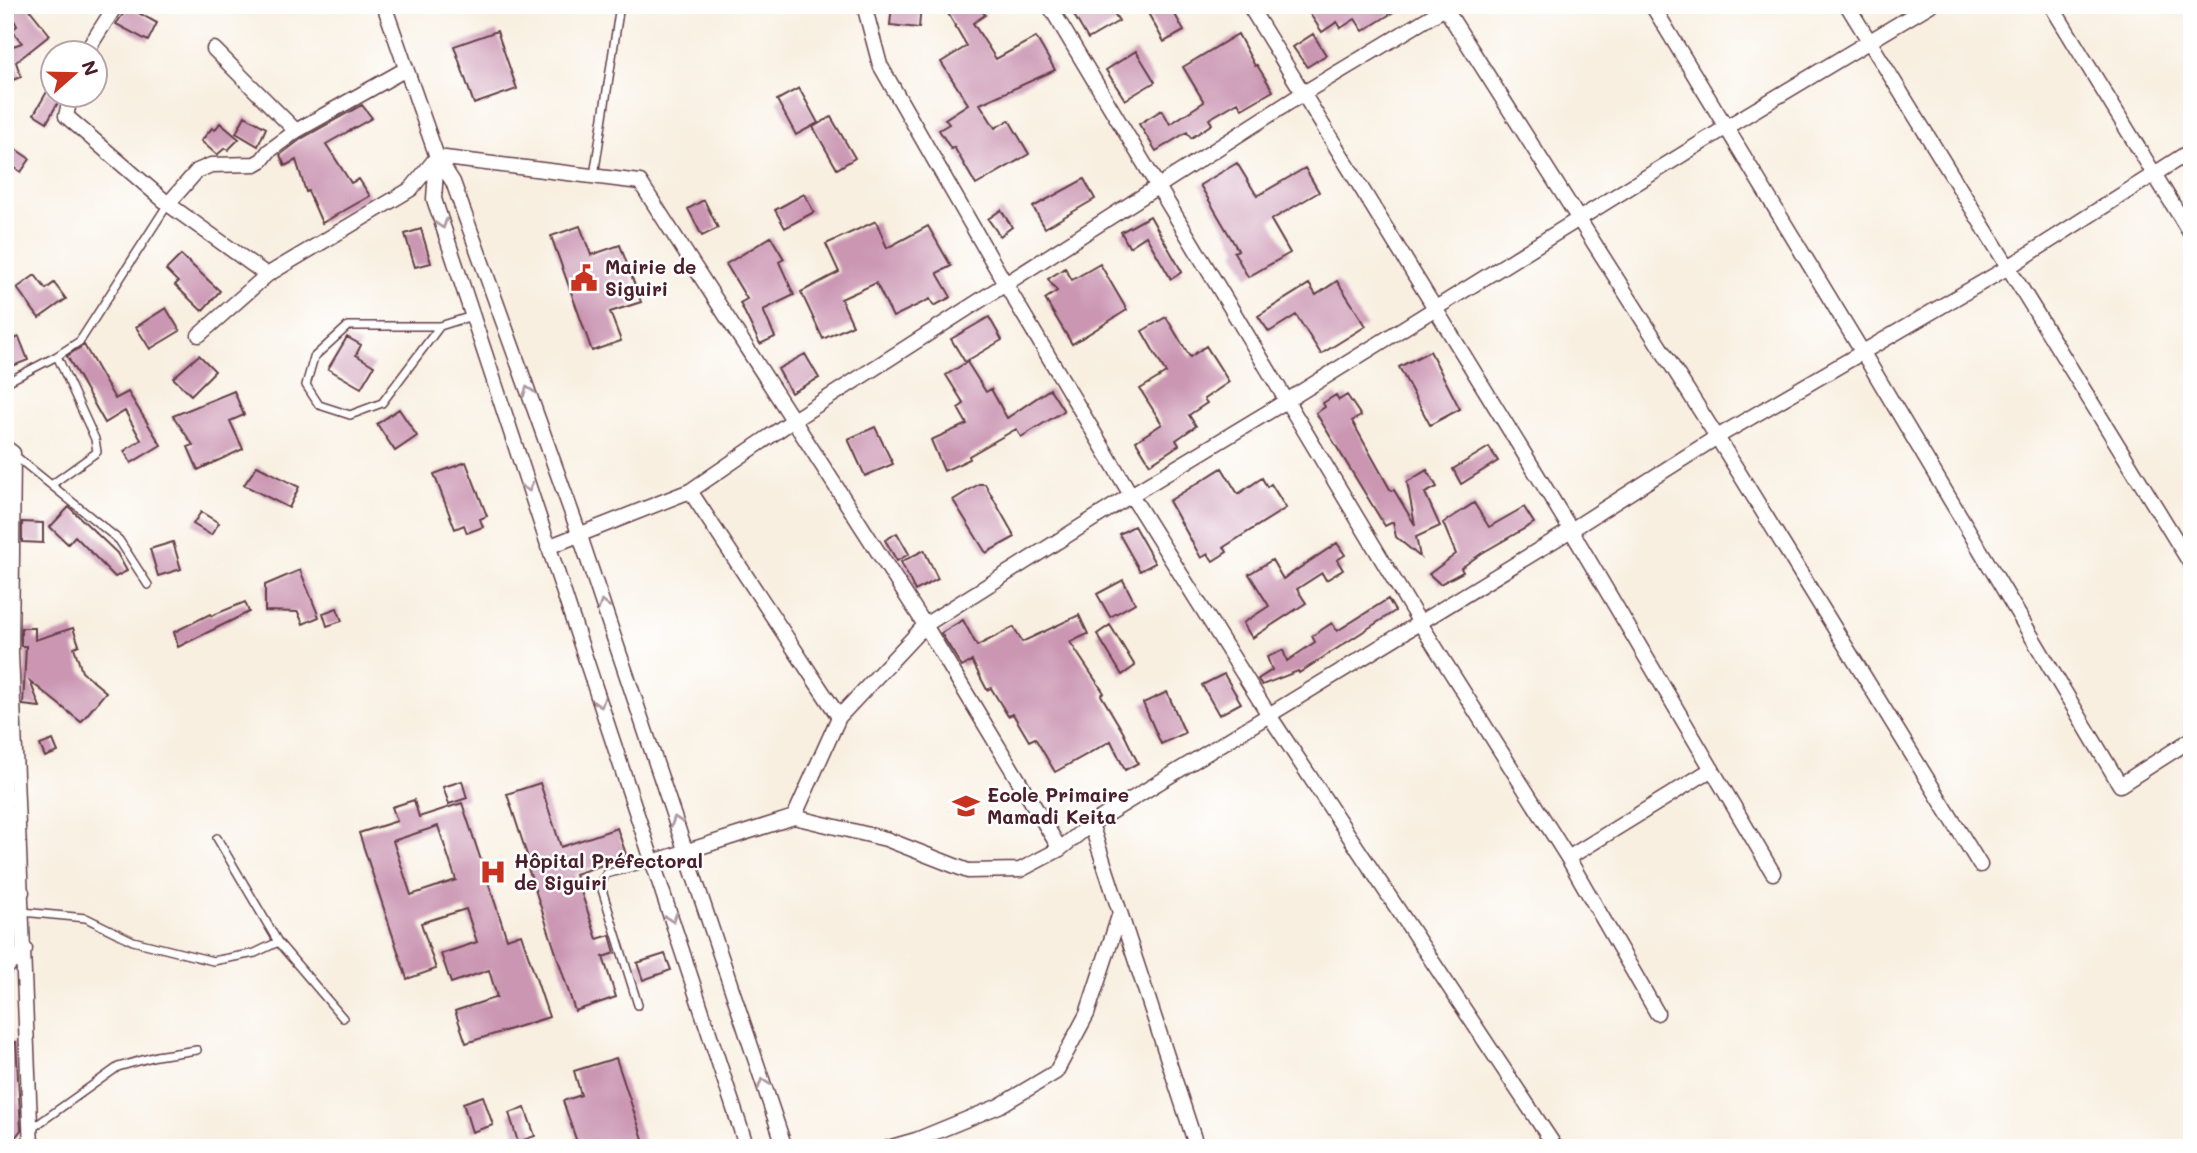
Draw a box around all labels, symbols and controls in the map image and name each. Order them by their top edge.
north arrow [38,38,108,108]
text: N [76,57,105,79]
one-way arrow [434,217,448,230]
place label: Mairie de Siguiri [605,254,696,301]
public building icon: Mairie de Siguiri [569,263,599,293]
one-way arrow [522,385,536,397]
one-way arrow [520,480,534,492]
one-way arrow [597,599,612,611]
one-way arrow [592,696,606,708]
place label: Ecole Primaire Mamadi Keita [987,782,1129,829]
school or university icon: Ecole Primaire Mamadi Keita [951,791,981,821]
one-way arrow [669,815,684,827]
place label: Hôpital Préfectoral de Siguiri [514,848,703,895]
hospital icon: Hôpital Préfectoral de Siguiri [478,857,508,887]
one-way arrow [664,912,678,924]
one-way arrow [757,1077,771,1090]

